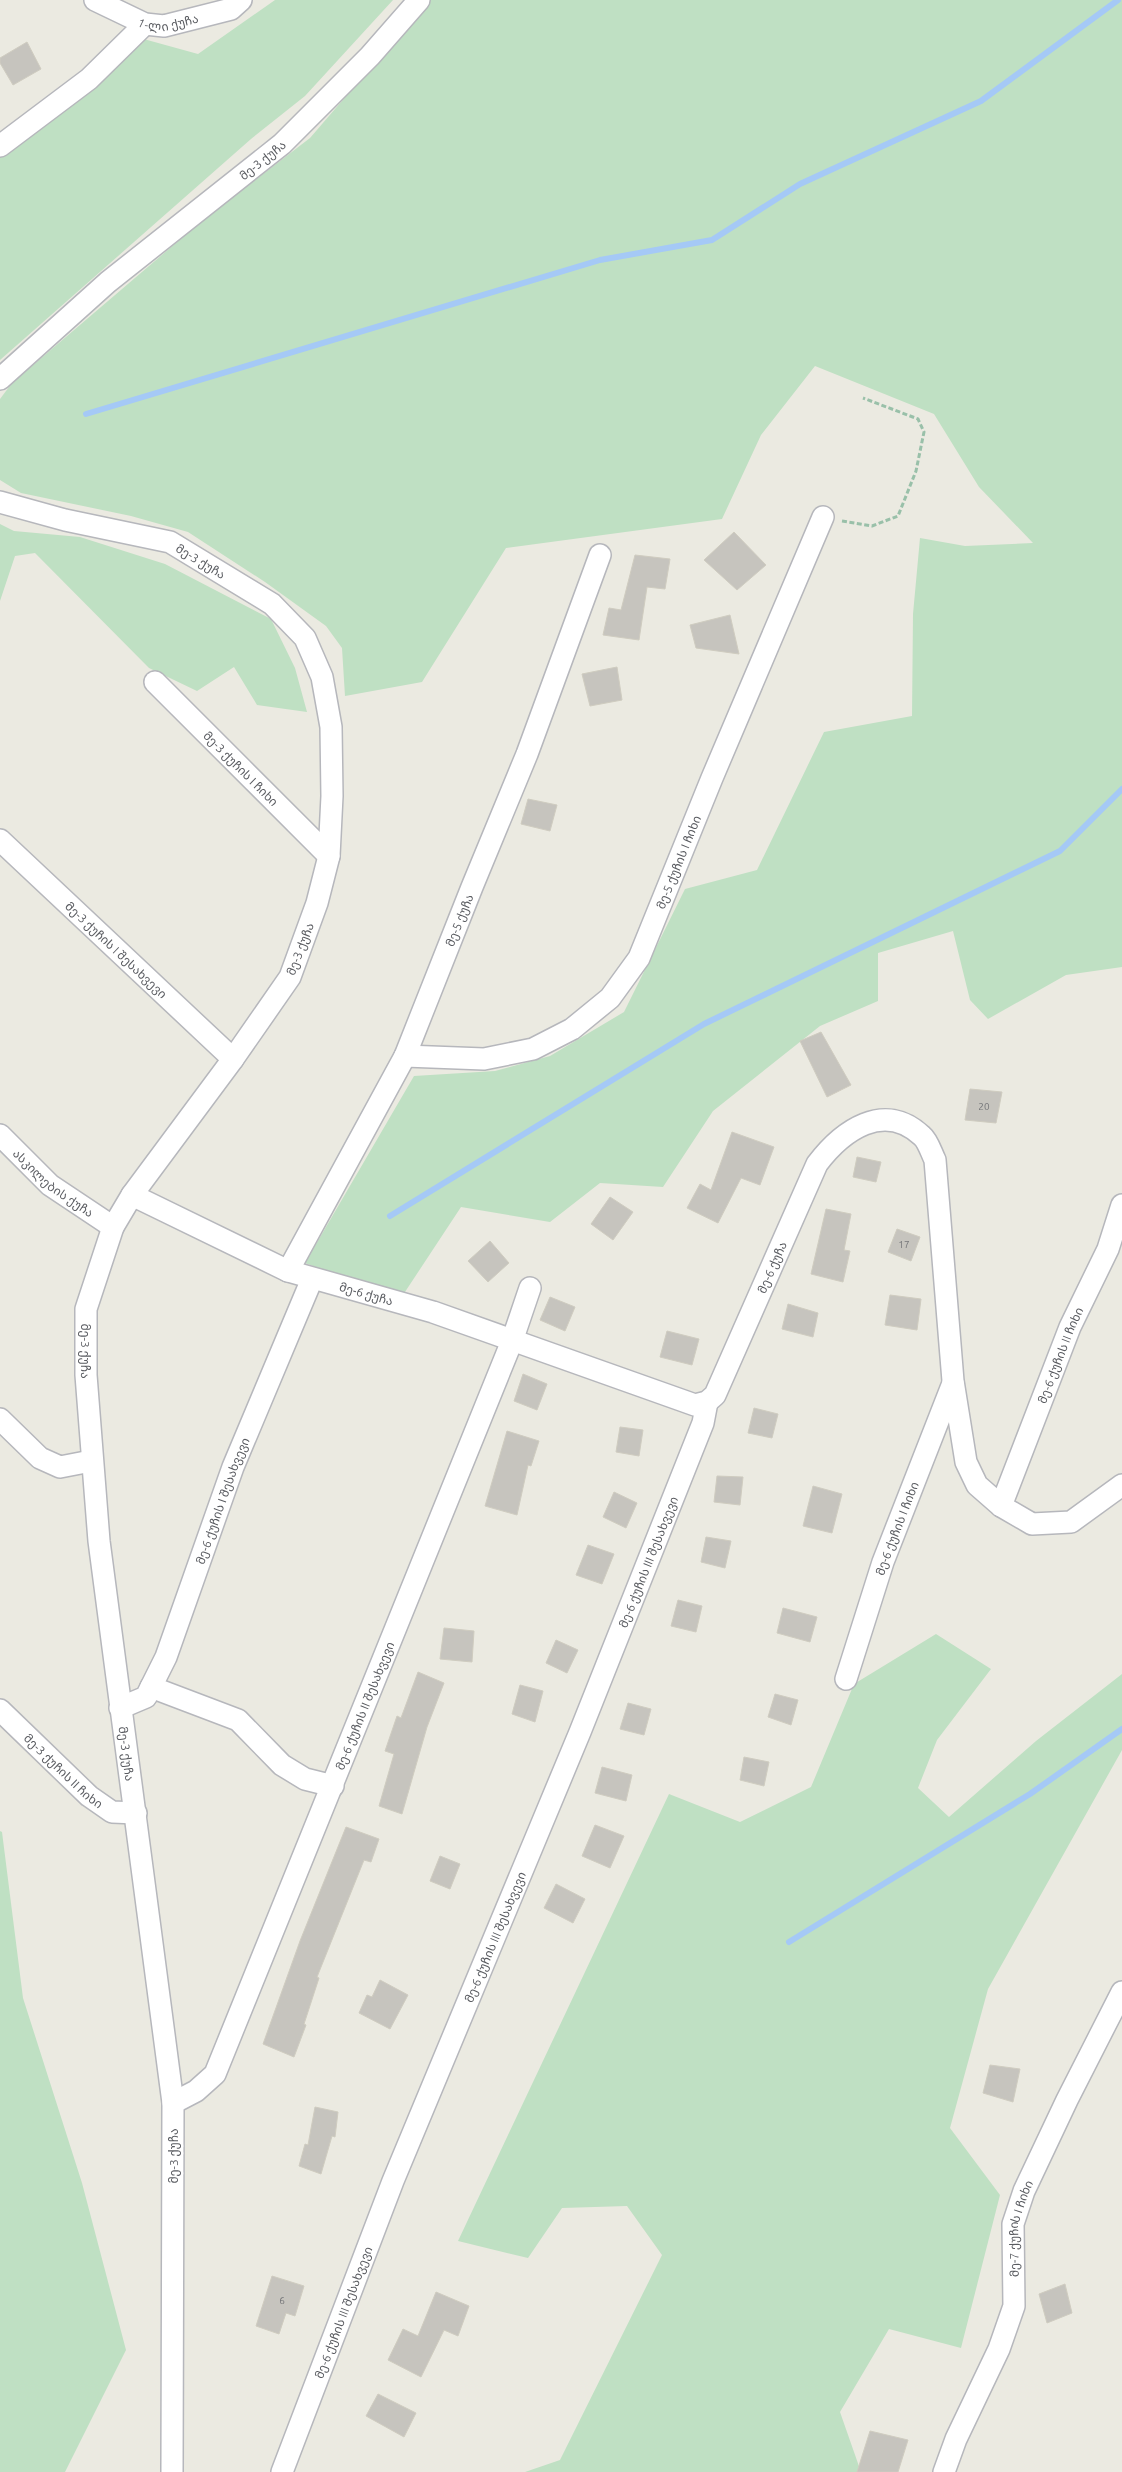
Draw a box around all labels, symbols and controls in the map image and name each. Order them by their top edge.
street label: 1-ლი ქუჩა [136,11,199,34]
street label: მე-3 ქუჩა [237,137,288,182]
street label: მე-3 ქუჩა [174,541,228,581]
street label: მე-3 ქუჩის I ჩიხი [202,729,281,808]
street label: მე-5 ქუჩის I ჩიხი [653,813,703,910]
street label: მე-5 ქუჩა [443,892,475,948]
street label: მე-3 ქუჩის I შესახვევი [63,899,170,1000]
street label: მე-3 ქუჩა [284,921,317,977]
house number: 20 [978,1101,990,1112]
street label: ასკილების ქუჩა [11,1146,96,1219]
street label: მე-6 ქუჩა [754,1239,789,1295]
house number: 17 [898,1239,910,1250]
street label: მე-6 ქუჩა [338,1279,395,1307]
street label: მე-6 ქუჩის II ჩიხი [1035,1305,1085,1405]
street label: მე-3 ქუჩა [79,1323,93,1379]
street label: მე-6 ქუჩის I შესახვევი [193,1435,251,1566]
street label: მე-6 ქუჩის I ჩიხი [873,1479,920,1577]
street label: მე-6 ქუჩის III შესახვევი [616,1494,680,1629]
street label: მე-6 ქუჩის II შესახვევი [333,1639,396,1772]
street label: მე-3 ქუჩა [117,1725,137,1782]
street label: მე-3 ქუჩის II ჩიხი [22,1731,106,1810]
street label: მე-6 ქუჩის III შესახვევი [462,1869,528,2004]
street label: მე-3 ქუჩა [167,2128,181,2184]
street label: მე-7 ქუჩის I ჩიხი [1006,2178,1035,2277]
street label: მე-6 ქუჩის III შესახვევი [312,2244,374,2380]
house number: 6 [279,2295,285,2306]

